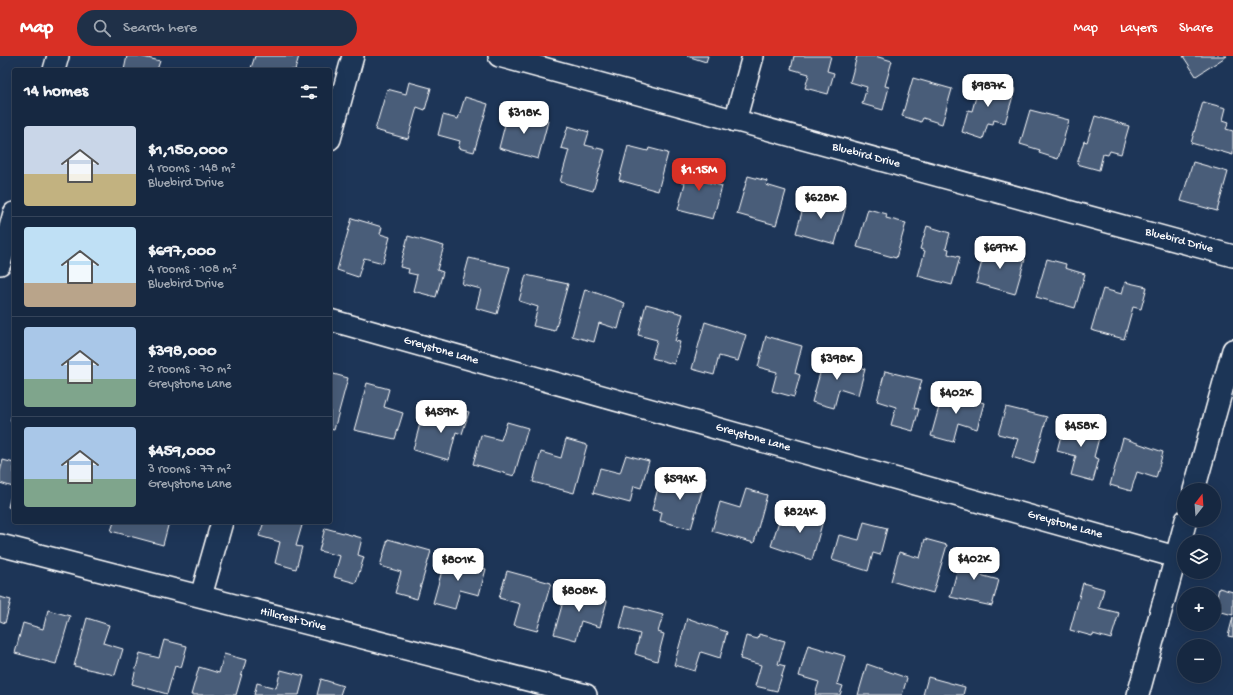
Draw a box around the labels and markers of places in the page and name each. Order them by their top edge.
pin: $987K [960,74,1016,108]
pin: $318K [496,101,552,135]
pin: $1.15M [666,158,732,192]
pin: $628K [793,186,849,220]
pin: $697K [972,236,1028,270]
pin: $398K [809,347,865,381]
pin: $402K [928,381,984,415]
pin: $459K [413,400,469,434]
pin: $458K [1053,414,1109,448]
pin: $594K [652,467,708,501]
pin: $824K [772,500,828,534]
pin: $402K [946,547,1002,581]
pin: $801K [430,548,486,582]
pin: $808K [551,579,607,613]

